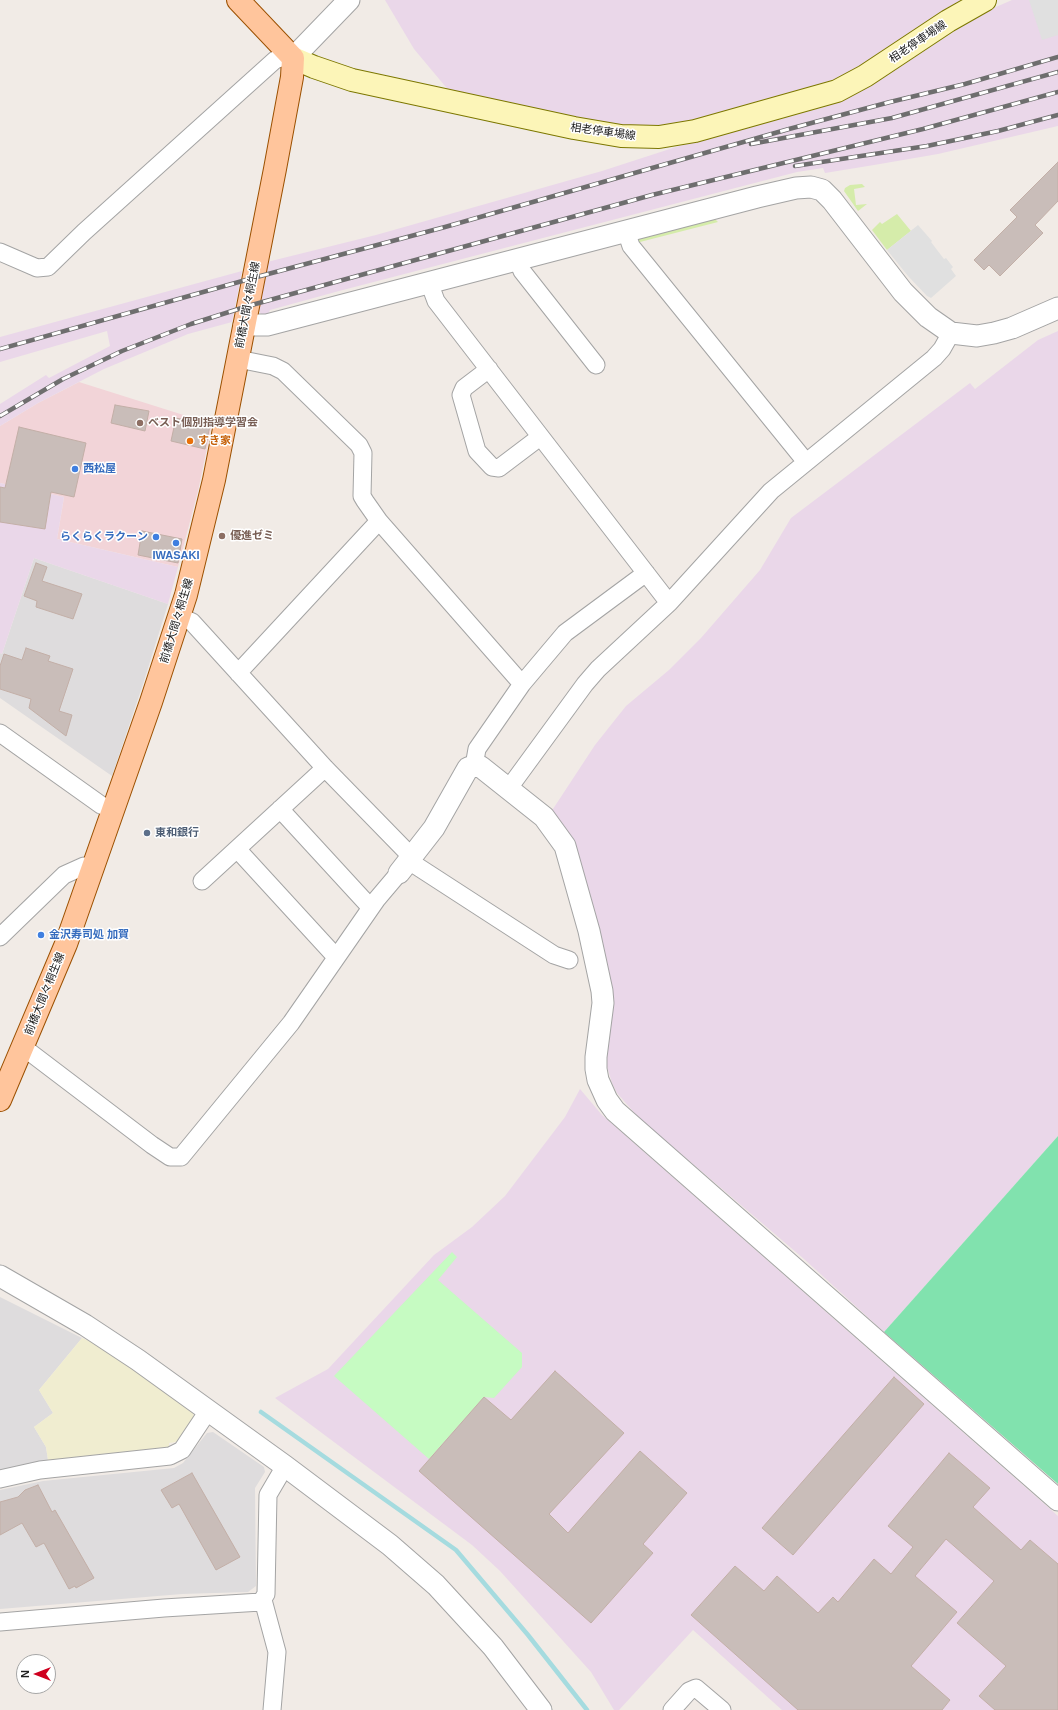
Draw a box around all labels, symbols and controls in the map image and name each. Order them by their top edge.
street label: 相老停車場線 [887,18,949,66]
street label: 相老停車場線 [569,121,637,143]
street label: 前橋大間々桐生線 [233,261,263,349]
place label: ベスト個別指導学習会 [148,416,258,430]
marker: ベスト個別指導学習会 [135,418,145,428]
place label: すき家 [198,434,231,448]
marker: すき家 [185,436,195,446]
place label: 西松屋 [83,462,116,476]
marker: 西松屋 [70,464,80,474]
place label: 優進ゼミ [230,529,274,543]
place label: らくらくラクーン [60,530,148,544]
marker: 優進ゼミ [217,531,227,541]
marker: らくらくラクーン [151,532,161,542]
marker: IWASAKI [171,538,181,548]
place label: IWASAKI [152,549,200,563]
street label: 前橋大間々桐生線 [158,577,196,665]
place label: 東和銀行 [155,826,199,840]
marker: 東和銀行 [142,828,152,838]
place label: 金沢寿司処 加賀 [49,928,129,942]
marker: 金沢寿司処 加賀 [36,930,46,940]
street label: 前橋大間々桐生線 [22,951,68,1037]
north arrow [16,1654,56,1694]
text: N [19,1670,31,1678]

